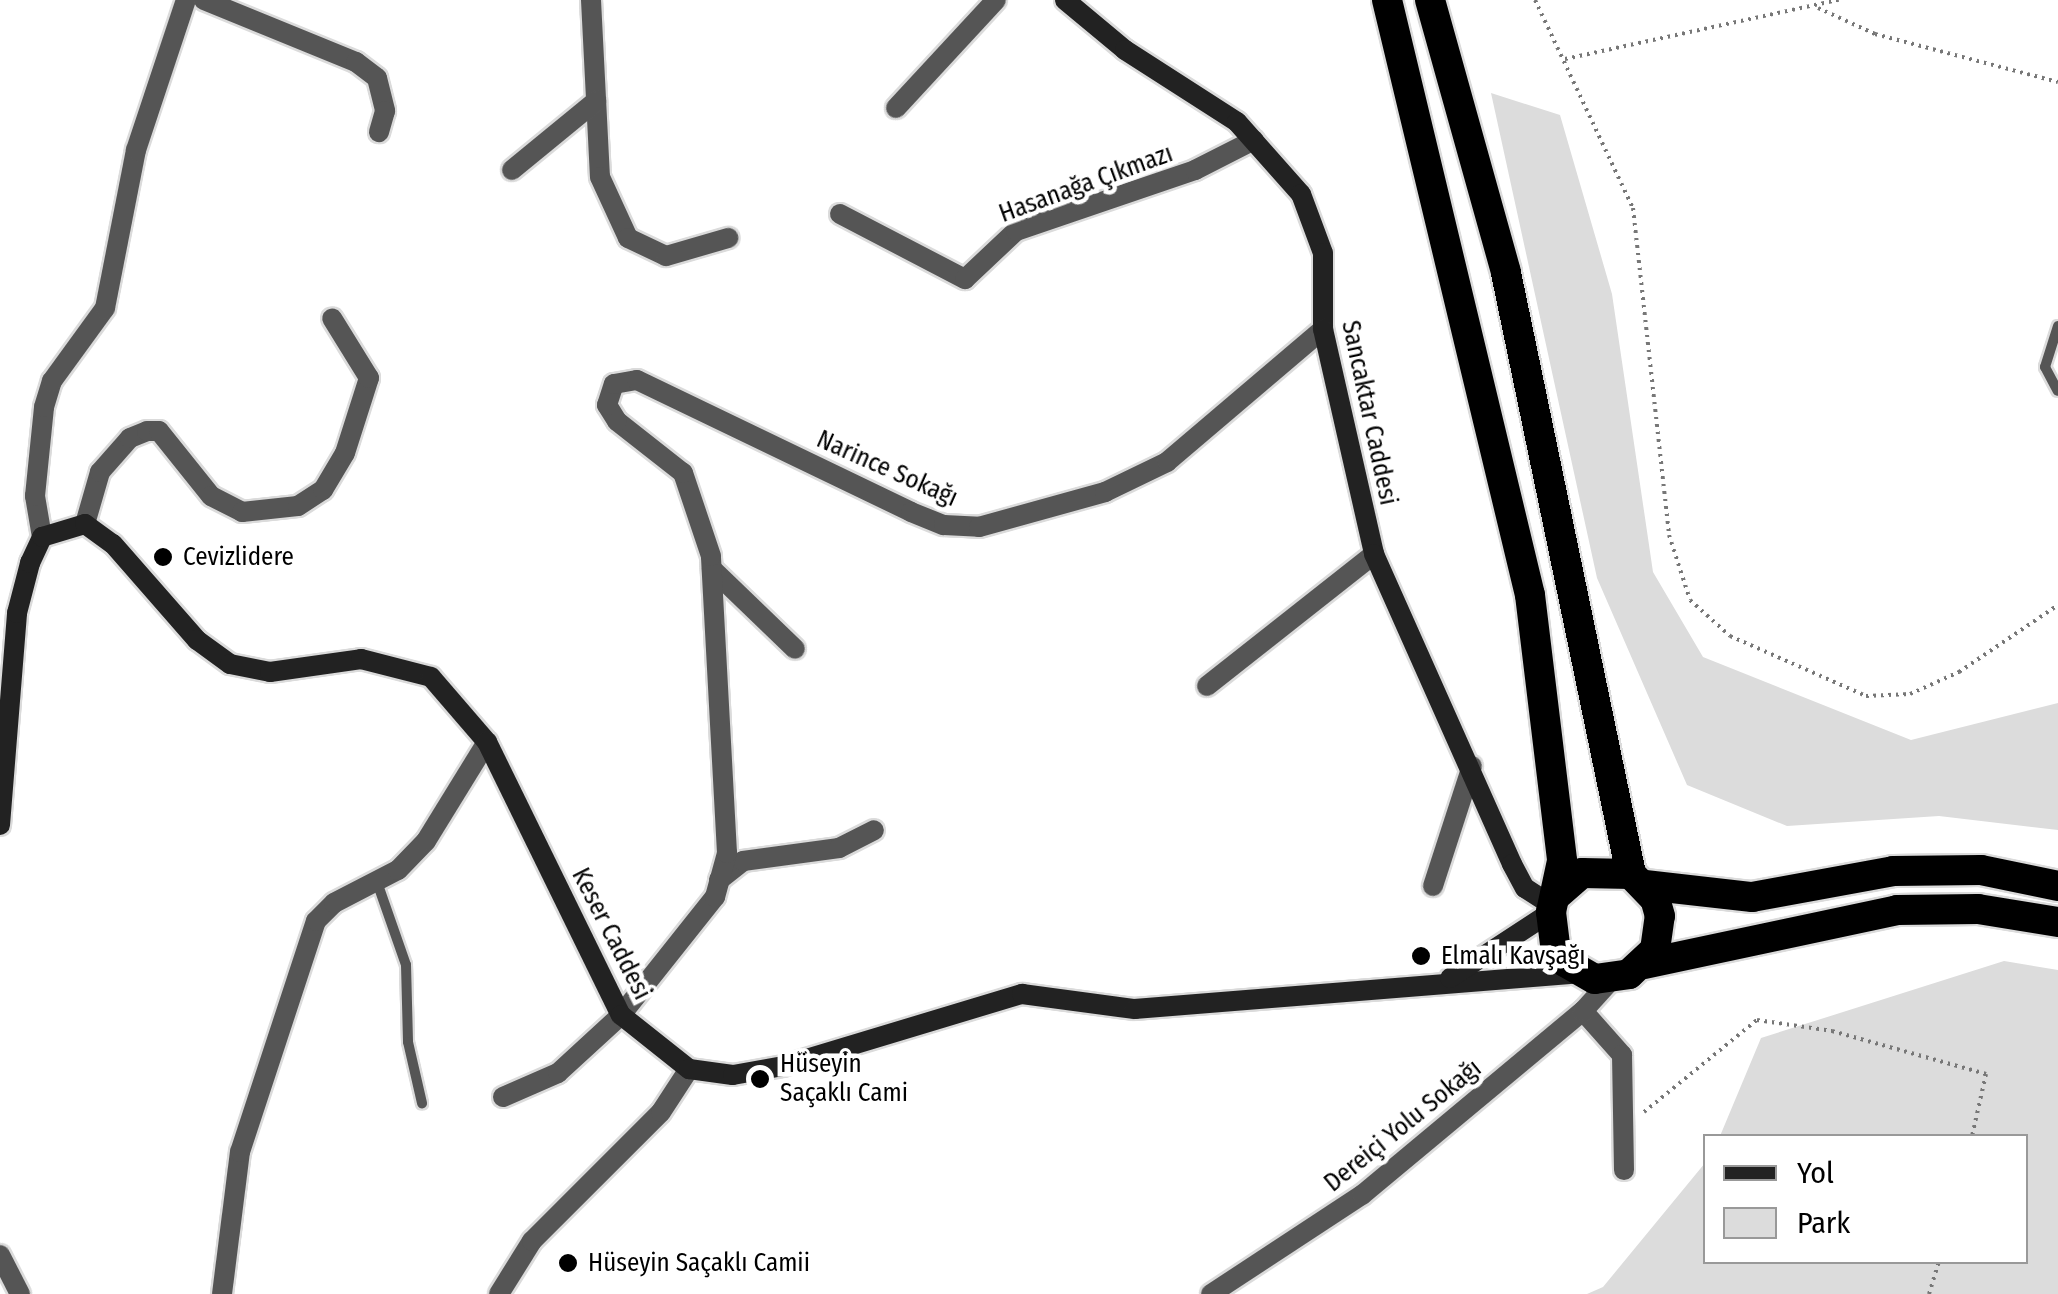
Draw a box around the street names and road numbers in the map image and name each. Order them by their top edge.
street label: Hasanağa Çıkmazı [995,139,1177,229]
street label: Sancaktar Caddesi [1335,318,1403,508]
street label: Narince Sokağı [812,425,962,513]
street label: Keser Caddesi [565,863,657,1005]
street label: Dereiçi Yolu Sokağı [1319,1054,1487,1198]

